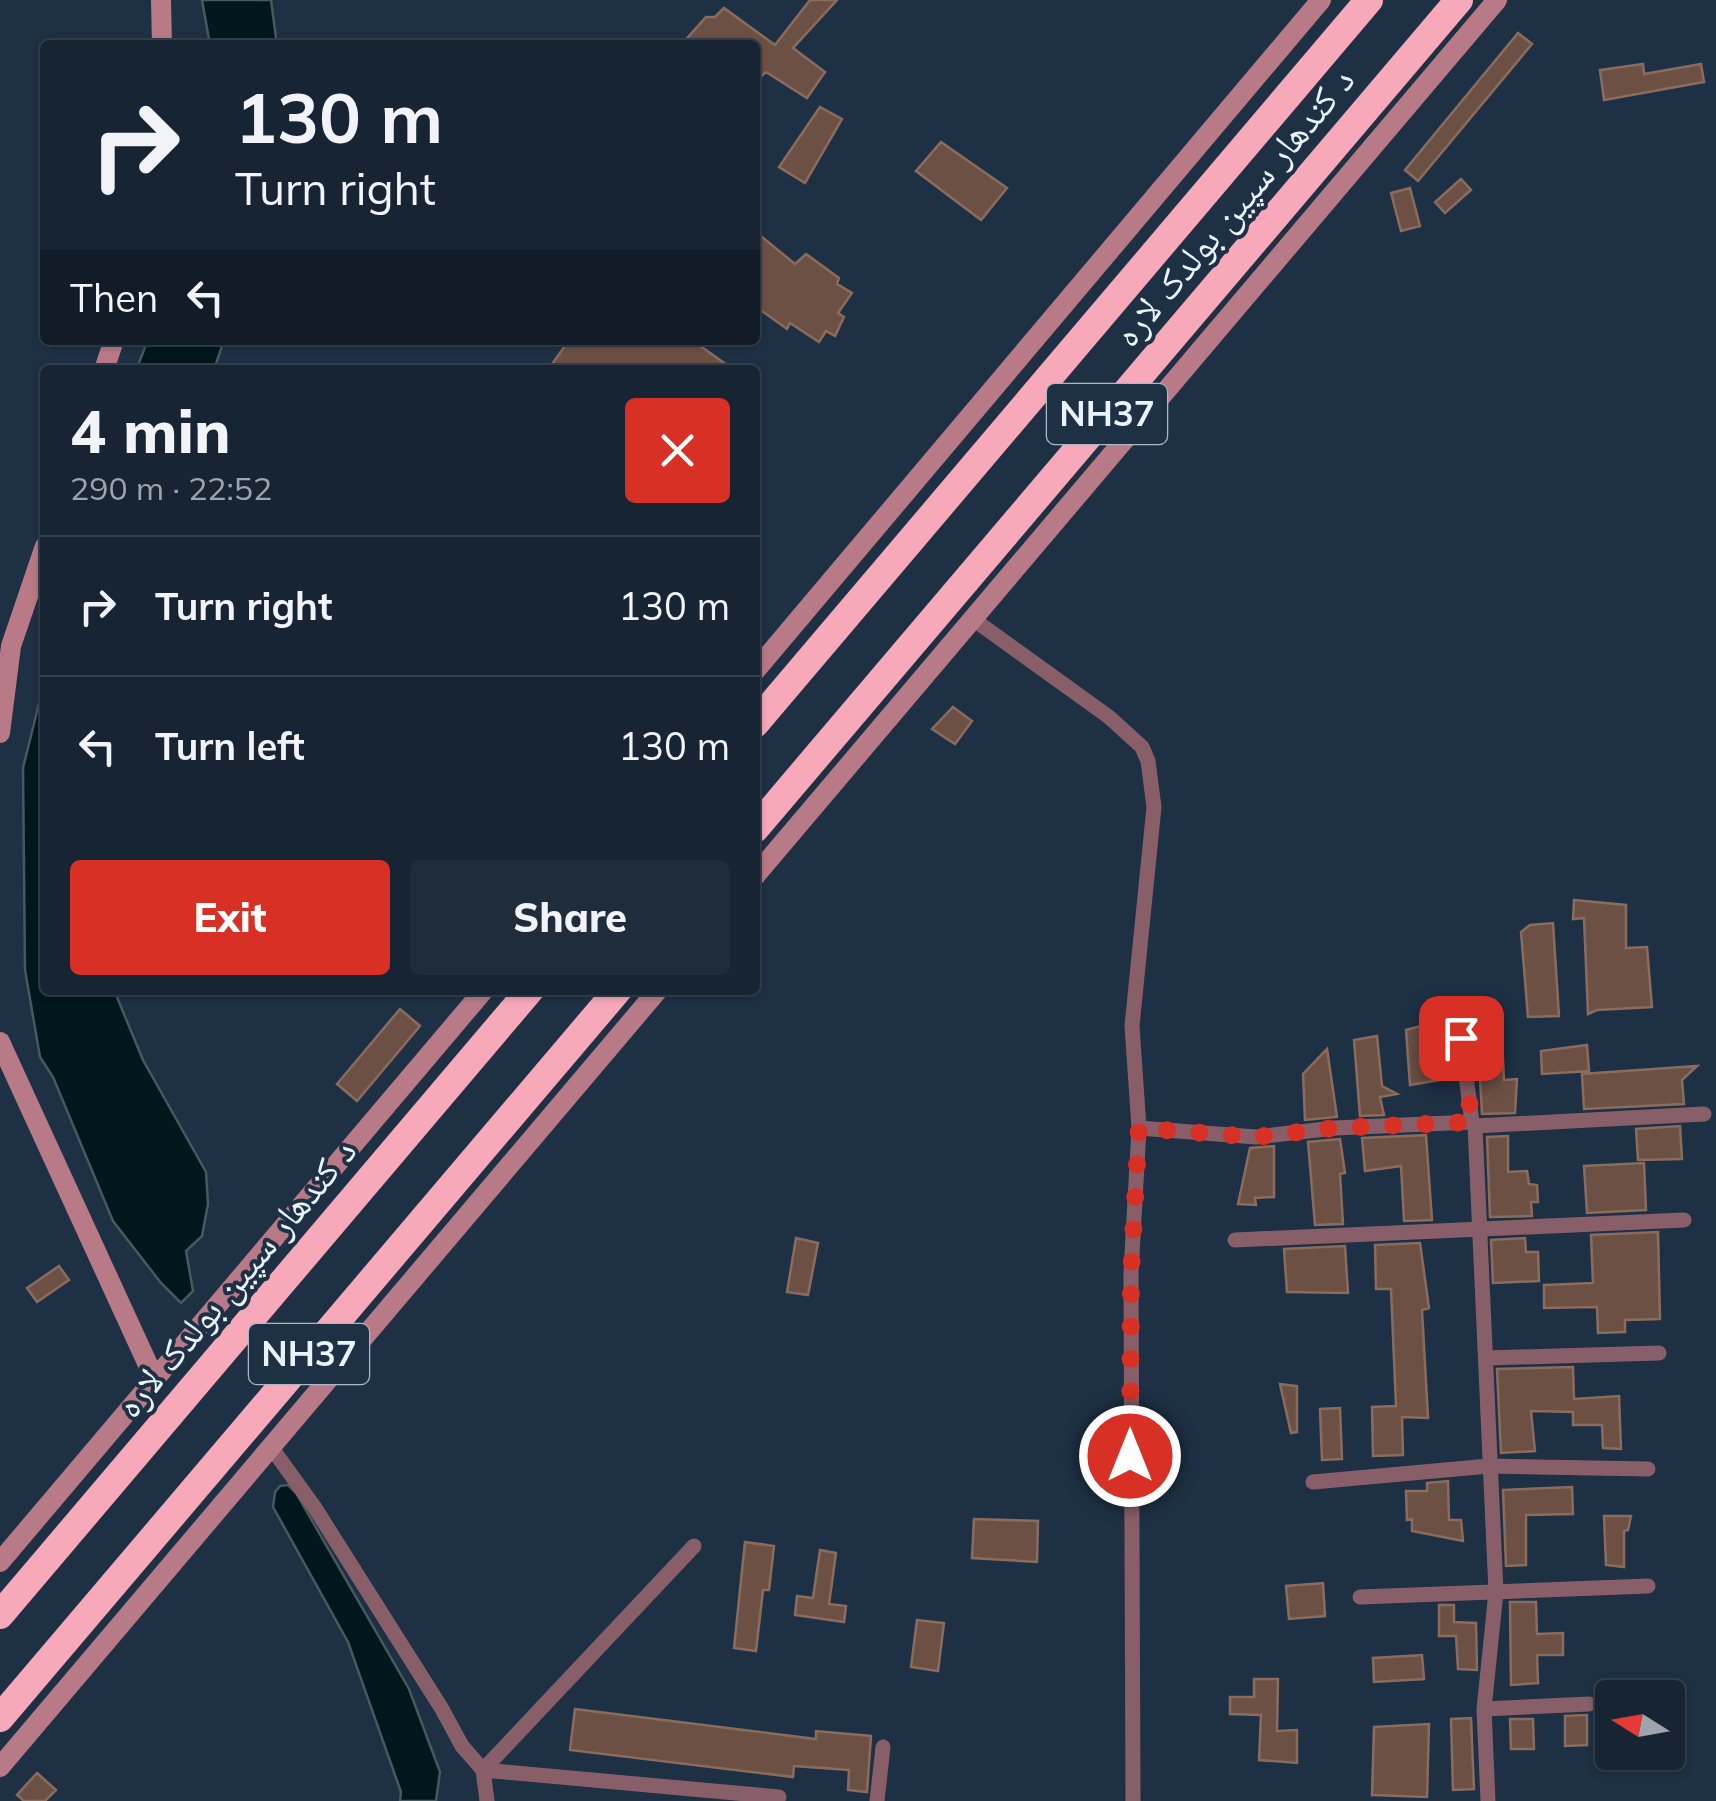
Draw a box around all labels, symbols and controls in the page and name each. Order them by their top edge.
street label: د کندهار سپین بولدک لاره [1102,57,1364,356]
text: 130 m [235,73,443,161]
icon: right [70,80,200,210]
text: Turn right [235,160,436,216]
icon: left [178,270,233,325]
text: Then [70,274,158,322]
road number: NH37 [1047,384,1167,444]
text: 4 min [70,393,231,468]
button: close [625,398,730,503]
text: 290 m · 22:52 [70,468,272,508]
icon: right [70,579,125,634]
text: Turn right [155,582,332,630]
text: 130 m [618,582,730,630]
icon: left [70,719,125,774]
text: Turn left [155,722,305,770]
text: 130 m [618,722,730,770]
button: Exit [70,860,390,975]
button: Share [410,860,730,975]
pin [1419,996,1504,1081]
icon: arrive [1434,1011,1489,1066]
street label: د کندهار سپین بولدک لاره [104,1128,366,1427]
road number: NH37 [249,1324,369,1384]
position arrow [1078,1404,1182,1508]
north arrow [1595,1680,1685,1770]
map controls [1595,1680,1685,1770]

